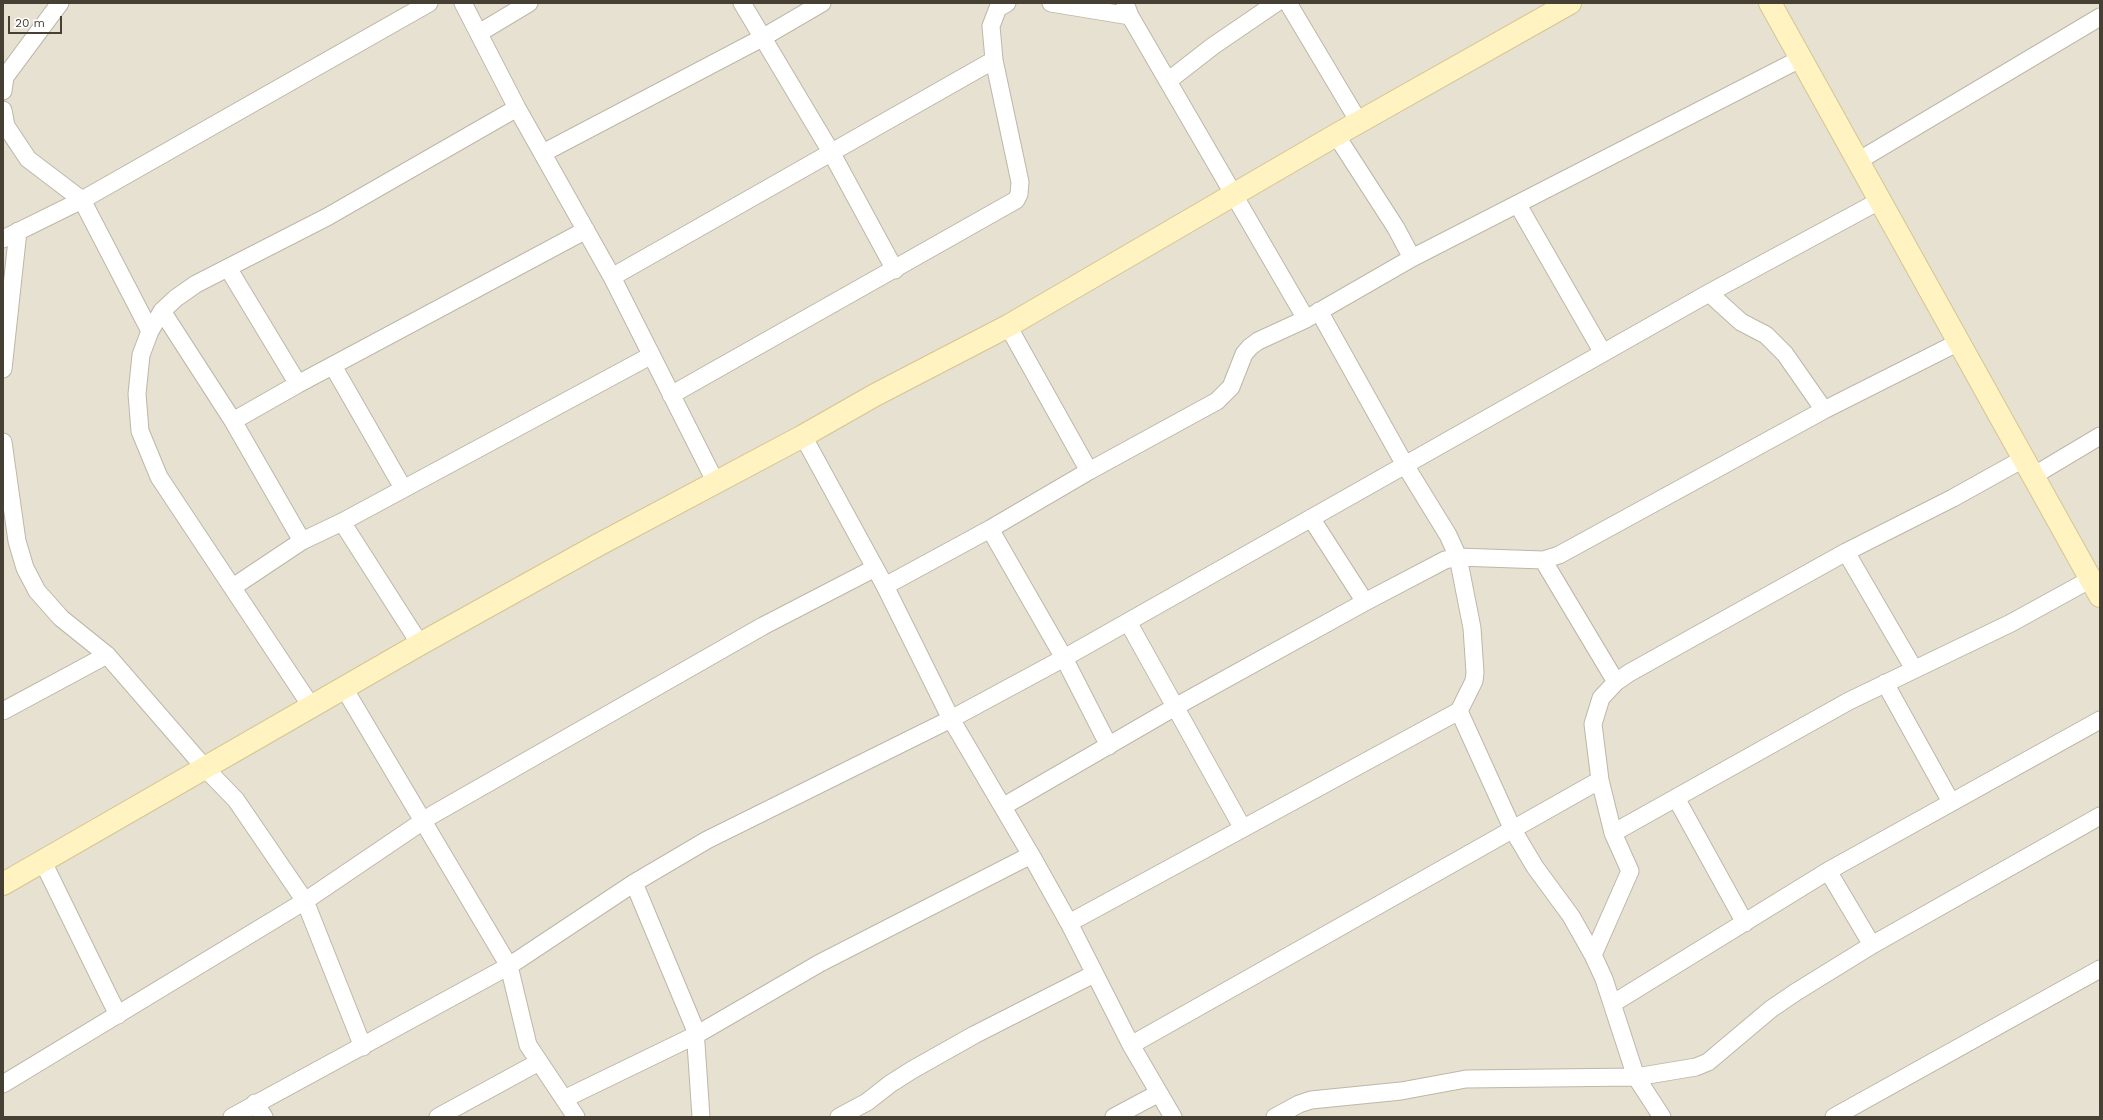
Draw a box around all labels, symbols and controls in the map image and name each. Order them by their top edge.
scale bar [10,8,64,34]
text: 20 m [15,16,45,30]

